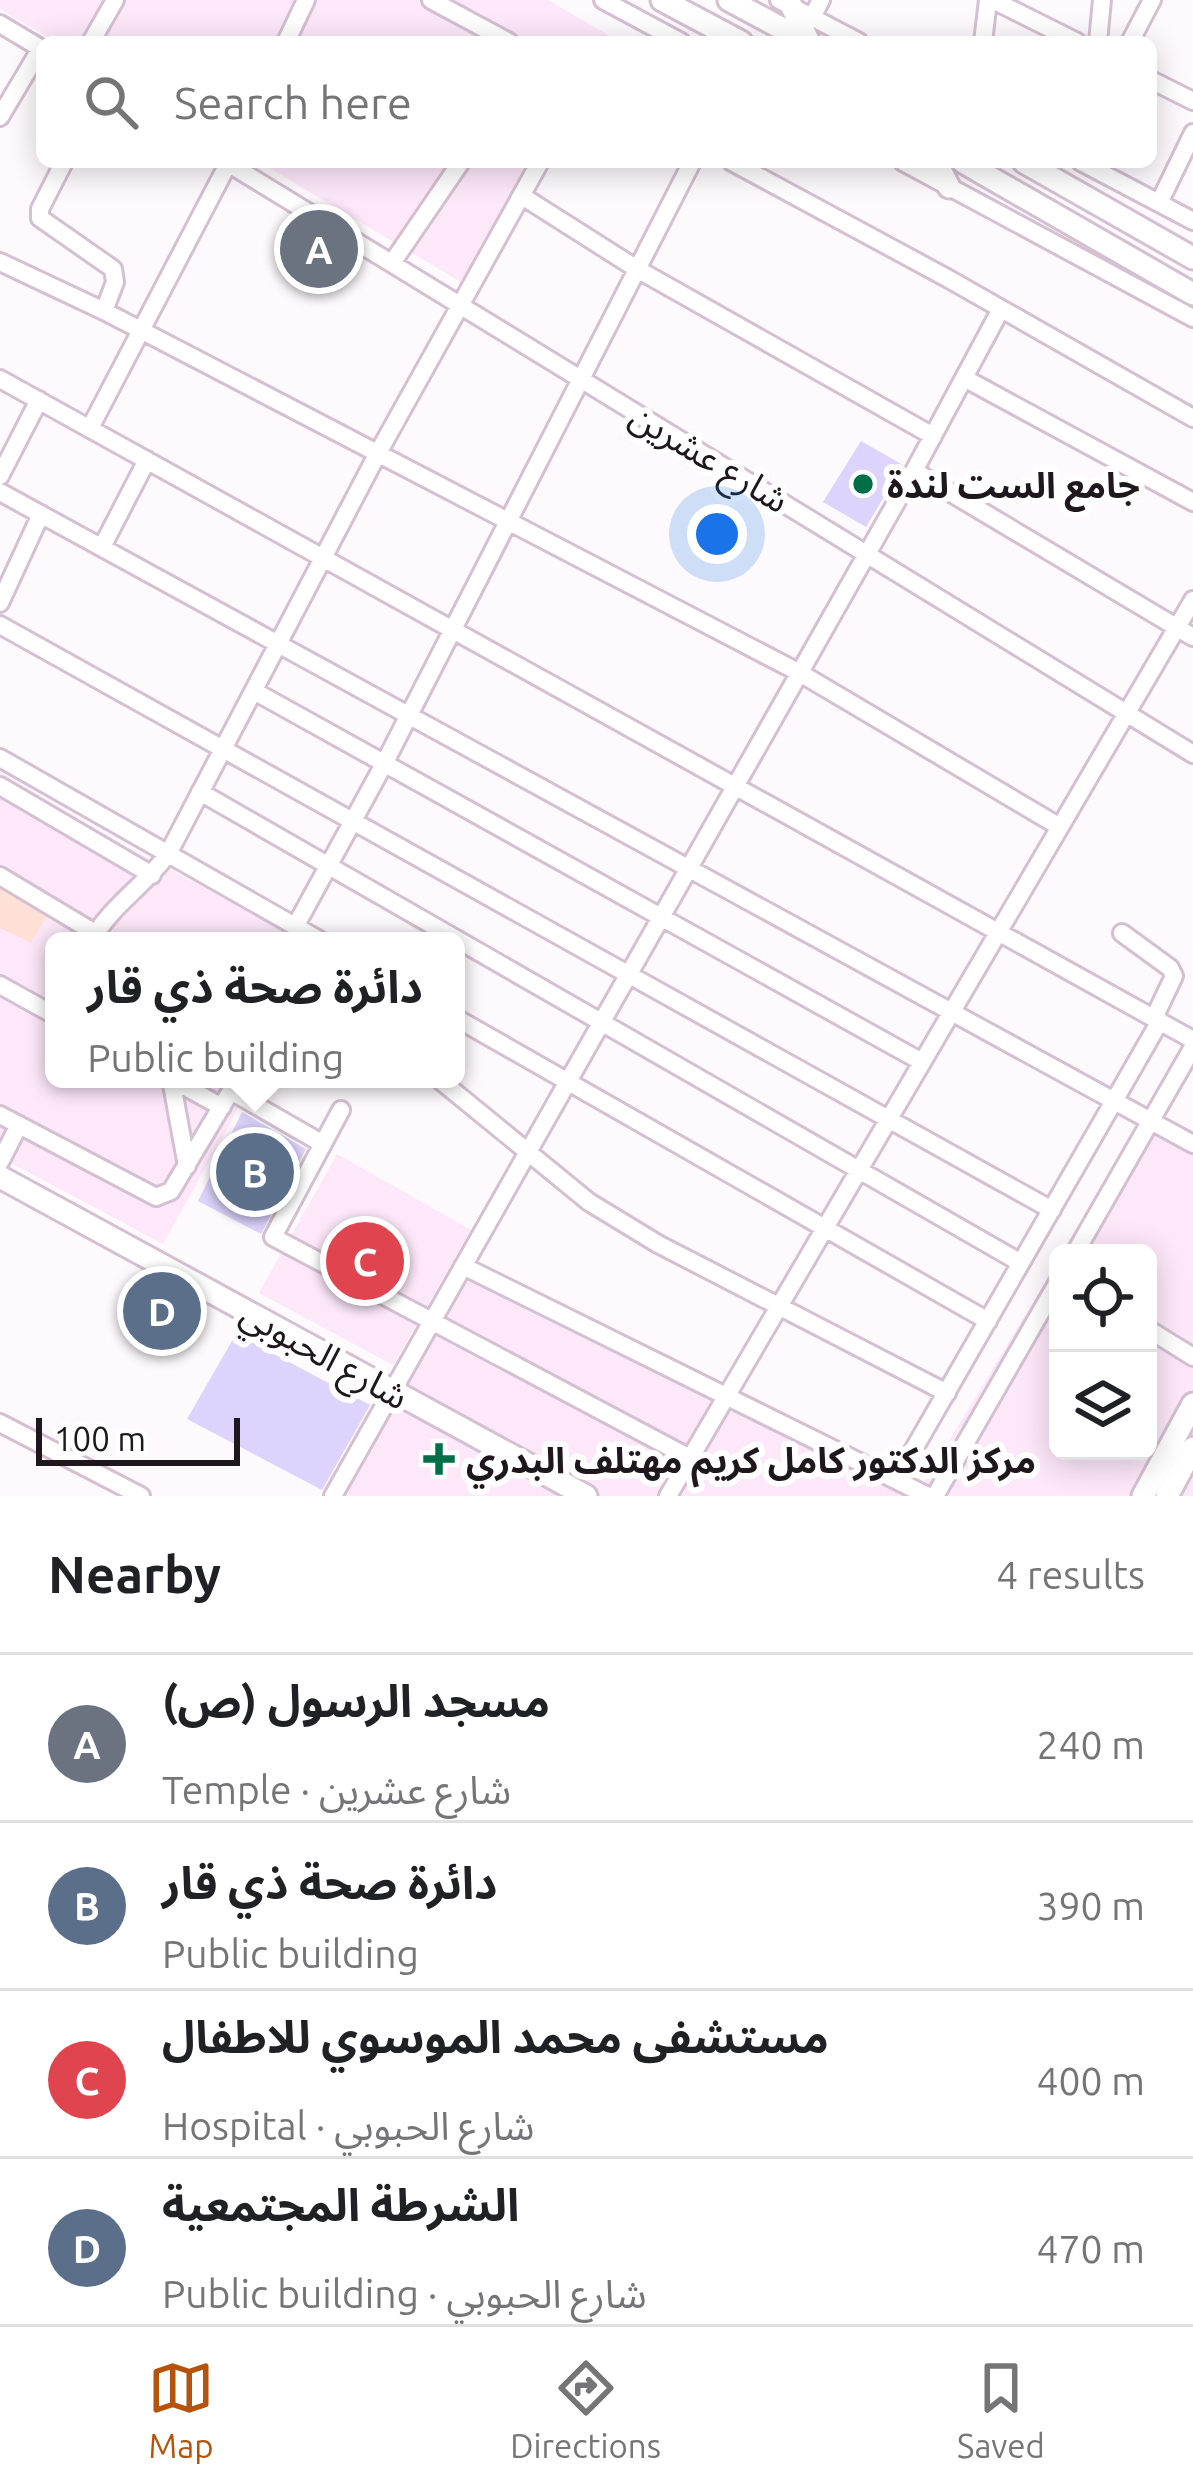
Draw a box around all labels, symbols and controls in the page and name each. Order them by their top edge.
search box [36,36,1157,168]
icon: search [78,69,144,135]
text: Search here [174,77,412,128]
pin: A [280,204,358,294]
street label: شارع عشرين [620,394,797,526]
place label: جامع الست لندة [887,464,1140,512]
marker: جامع الست لندة [850,471,876,497]
your location [687,504,747,564]
popup [45,932,465,1088]
text: دائرة صحة ذي قار [87,961,423,1012]
text: Public building [87,1036,344,1079]
pin: B [216,1127,294,1217]
pin: C [326,1216,404,1306]
map controls [1049,1244,1157,1460]
button: locate [1049,1244,1157,1352]
pin: D [123,1266,201,1356]
street label: شارع الحبوبي [230,1291,416,1424]
button: layers [1049,1352,1157,1460]
scale bar [36,1412,240,1465]
text: 100 m [54,1420,146,1457]
place label: مركز الدكتور كامل كريم مهتلف البدري [466,1439,1036,1489]
marker: مركز الدكتور كامل كريم مهتلف البدري [423,1443,455,1475]
text: Nearby [48,1545,221,1603]
text: 4 results [996,1553,1145,1596]
text: مسجد الرسول (ص) [162,1675,550,1726]
text: A [73,1723,101,1766]
text: 240 m [1036,1723,1145,1766]
text: Temple · شارع عشرين [162,1768,511,1811]
text: دائرة صحة ذي قار [162,1857,497,1908]
text: B [74,1884,100,1927]
text: 390 m [1036,1884,1145,1927]
text: Public building [162,1932,419,1975]
text: مستشفى محمد الموسوي للاطفال [162,2011,829,2062]
text: C [75,2059,99,2102]
text: 400 m [1036,2059,1145,2102]
text: Hospital · شارع الحبوبي [162,2104,534,2147]
text: الشرطة المجتمعية [162,2179,519,2230]
text: D [73,2227,101,2270]
text: 470 m [1036,2227,1145,2270]
text: Public building · شارع الحبوبي [162,2272,647,2315]
tab: Map [148,2355,214,2464]
tab: Directions [510,2355,661,2464]
tab: Saved [957,2355,1045,2464]

